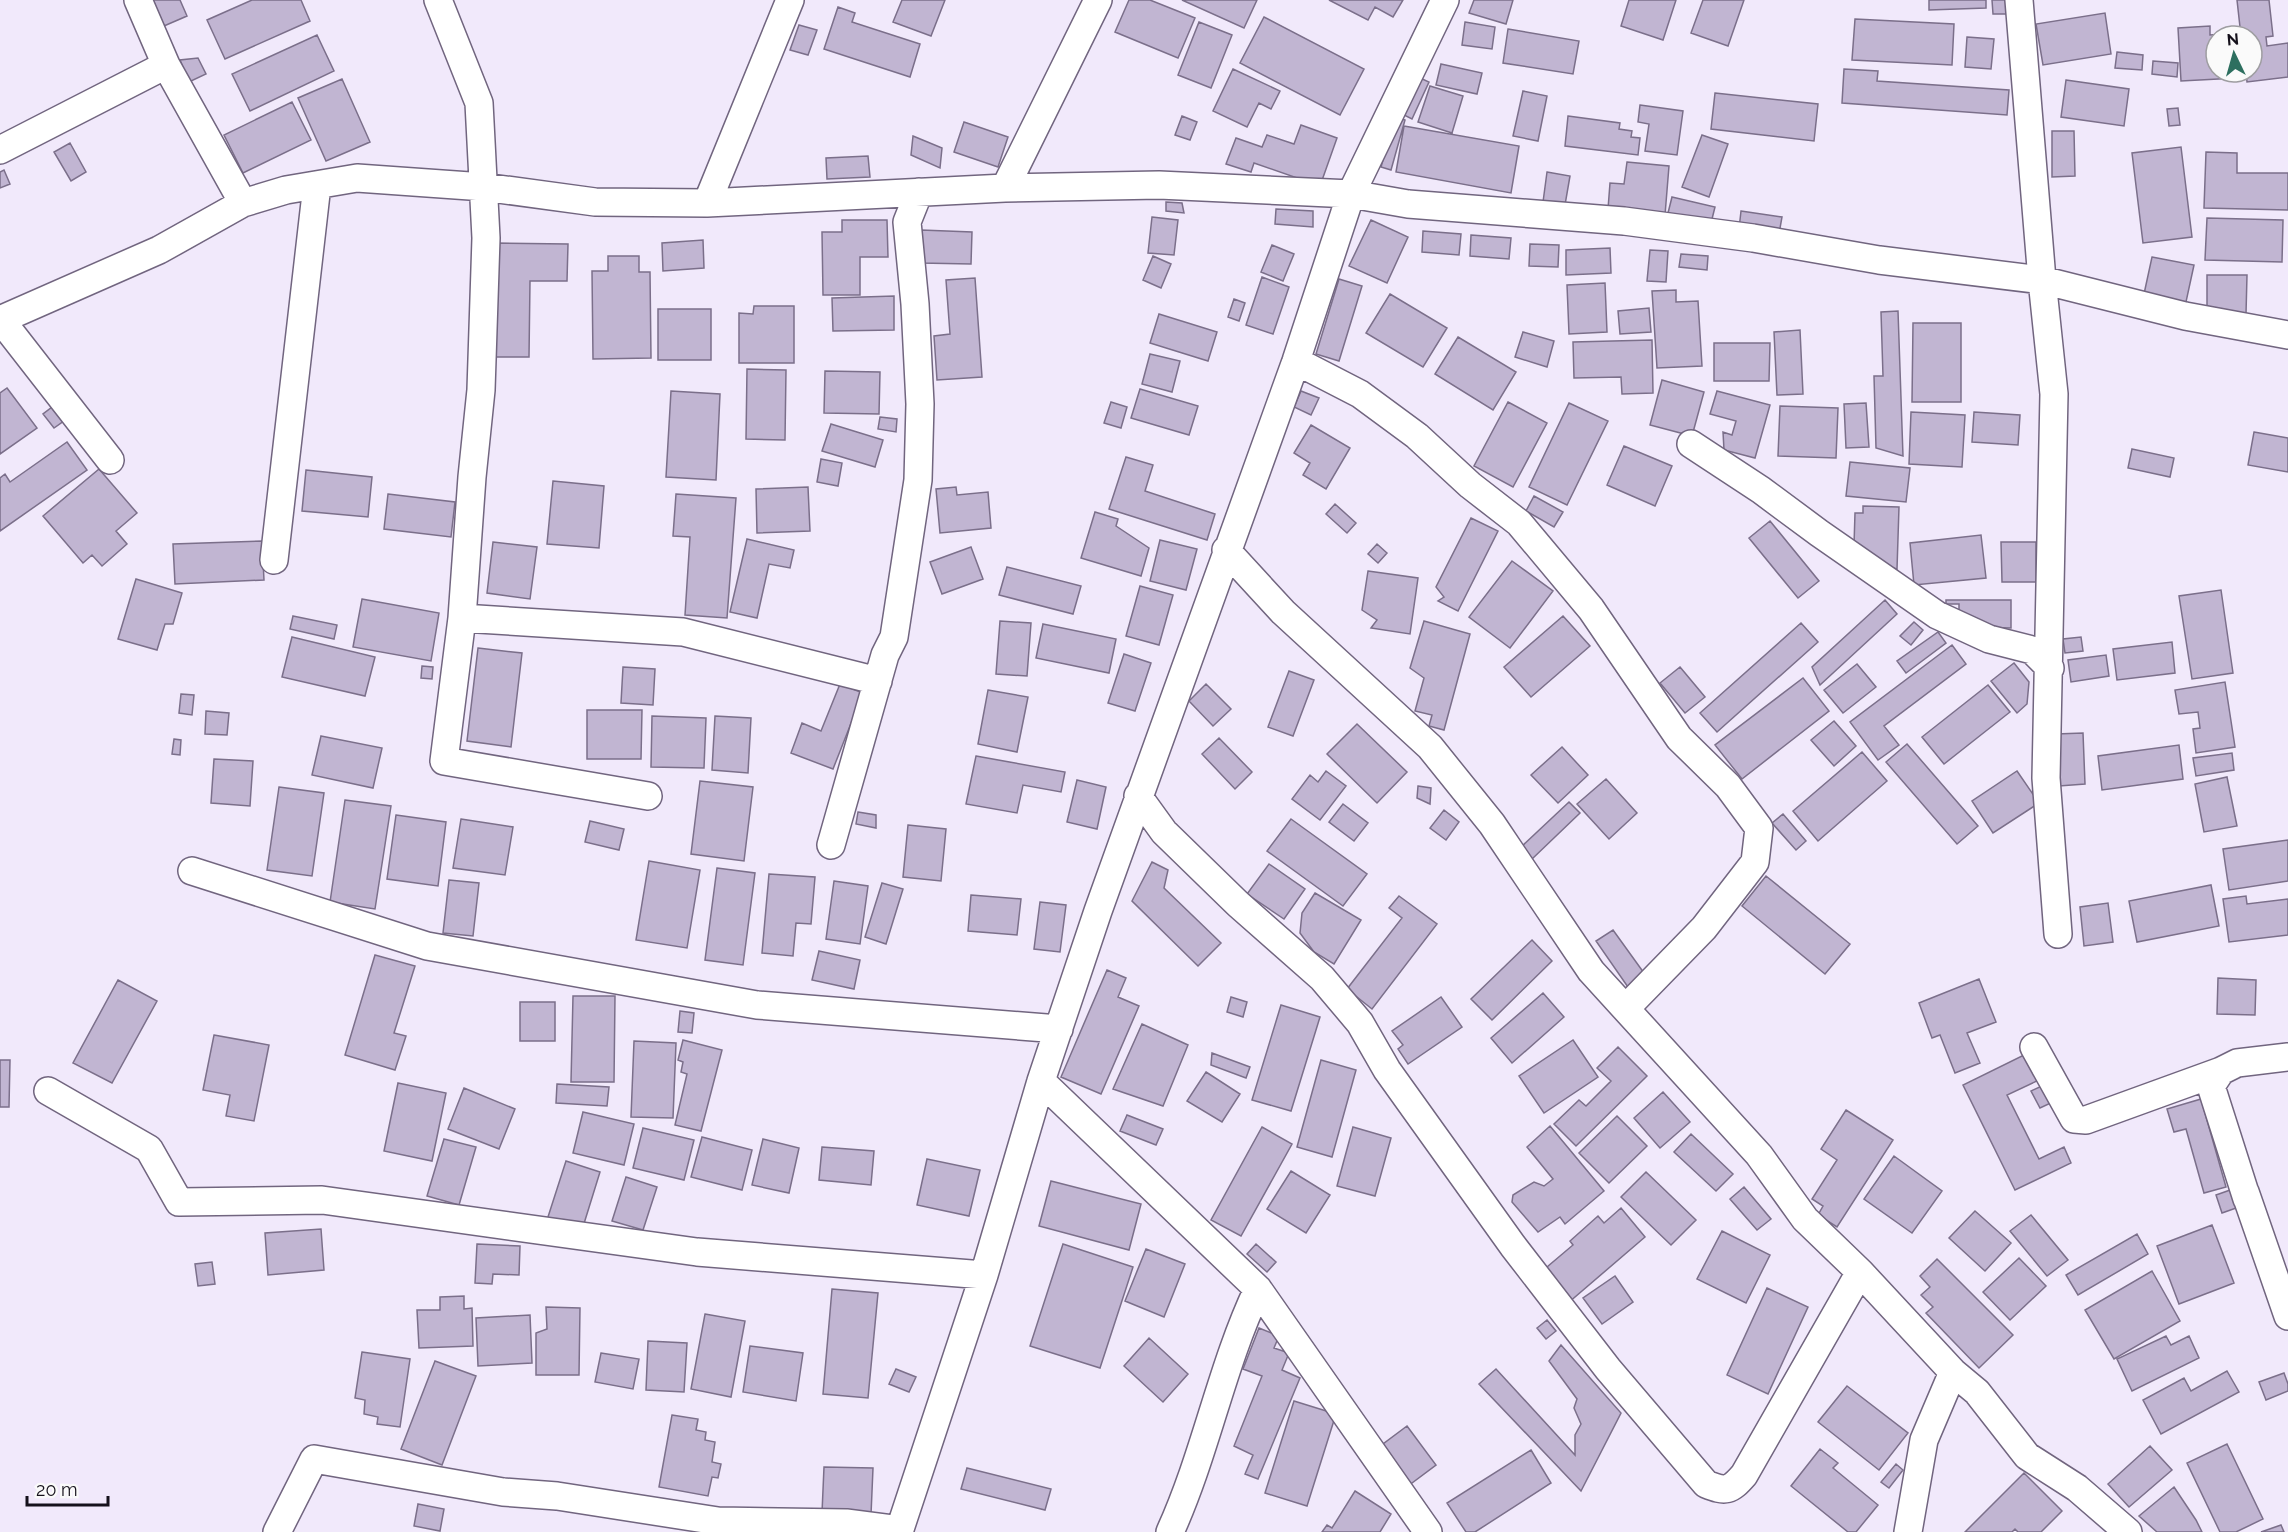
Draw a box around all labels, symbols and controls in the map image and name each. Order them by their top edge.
north arrow [2204,24,2264,84]
text: N [2226,30,2240,50]
scale bar [27,1469,108,1507]
text: 20 m [36,1479,78,1500]

